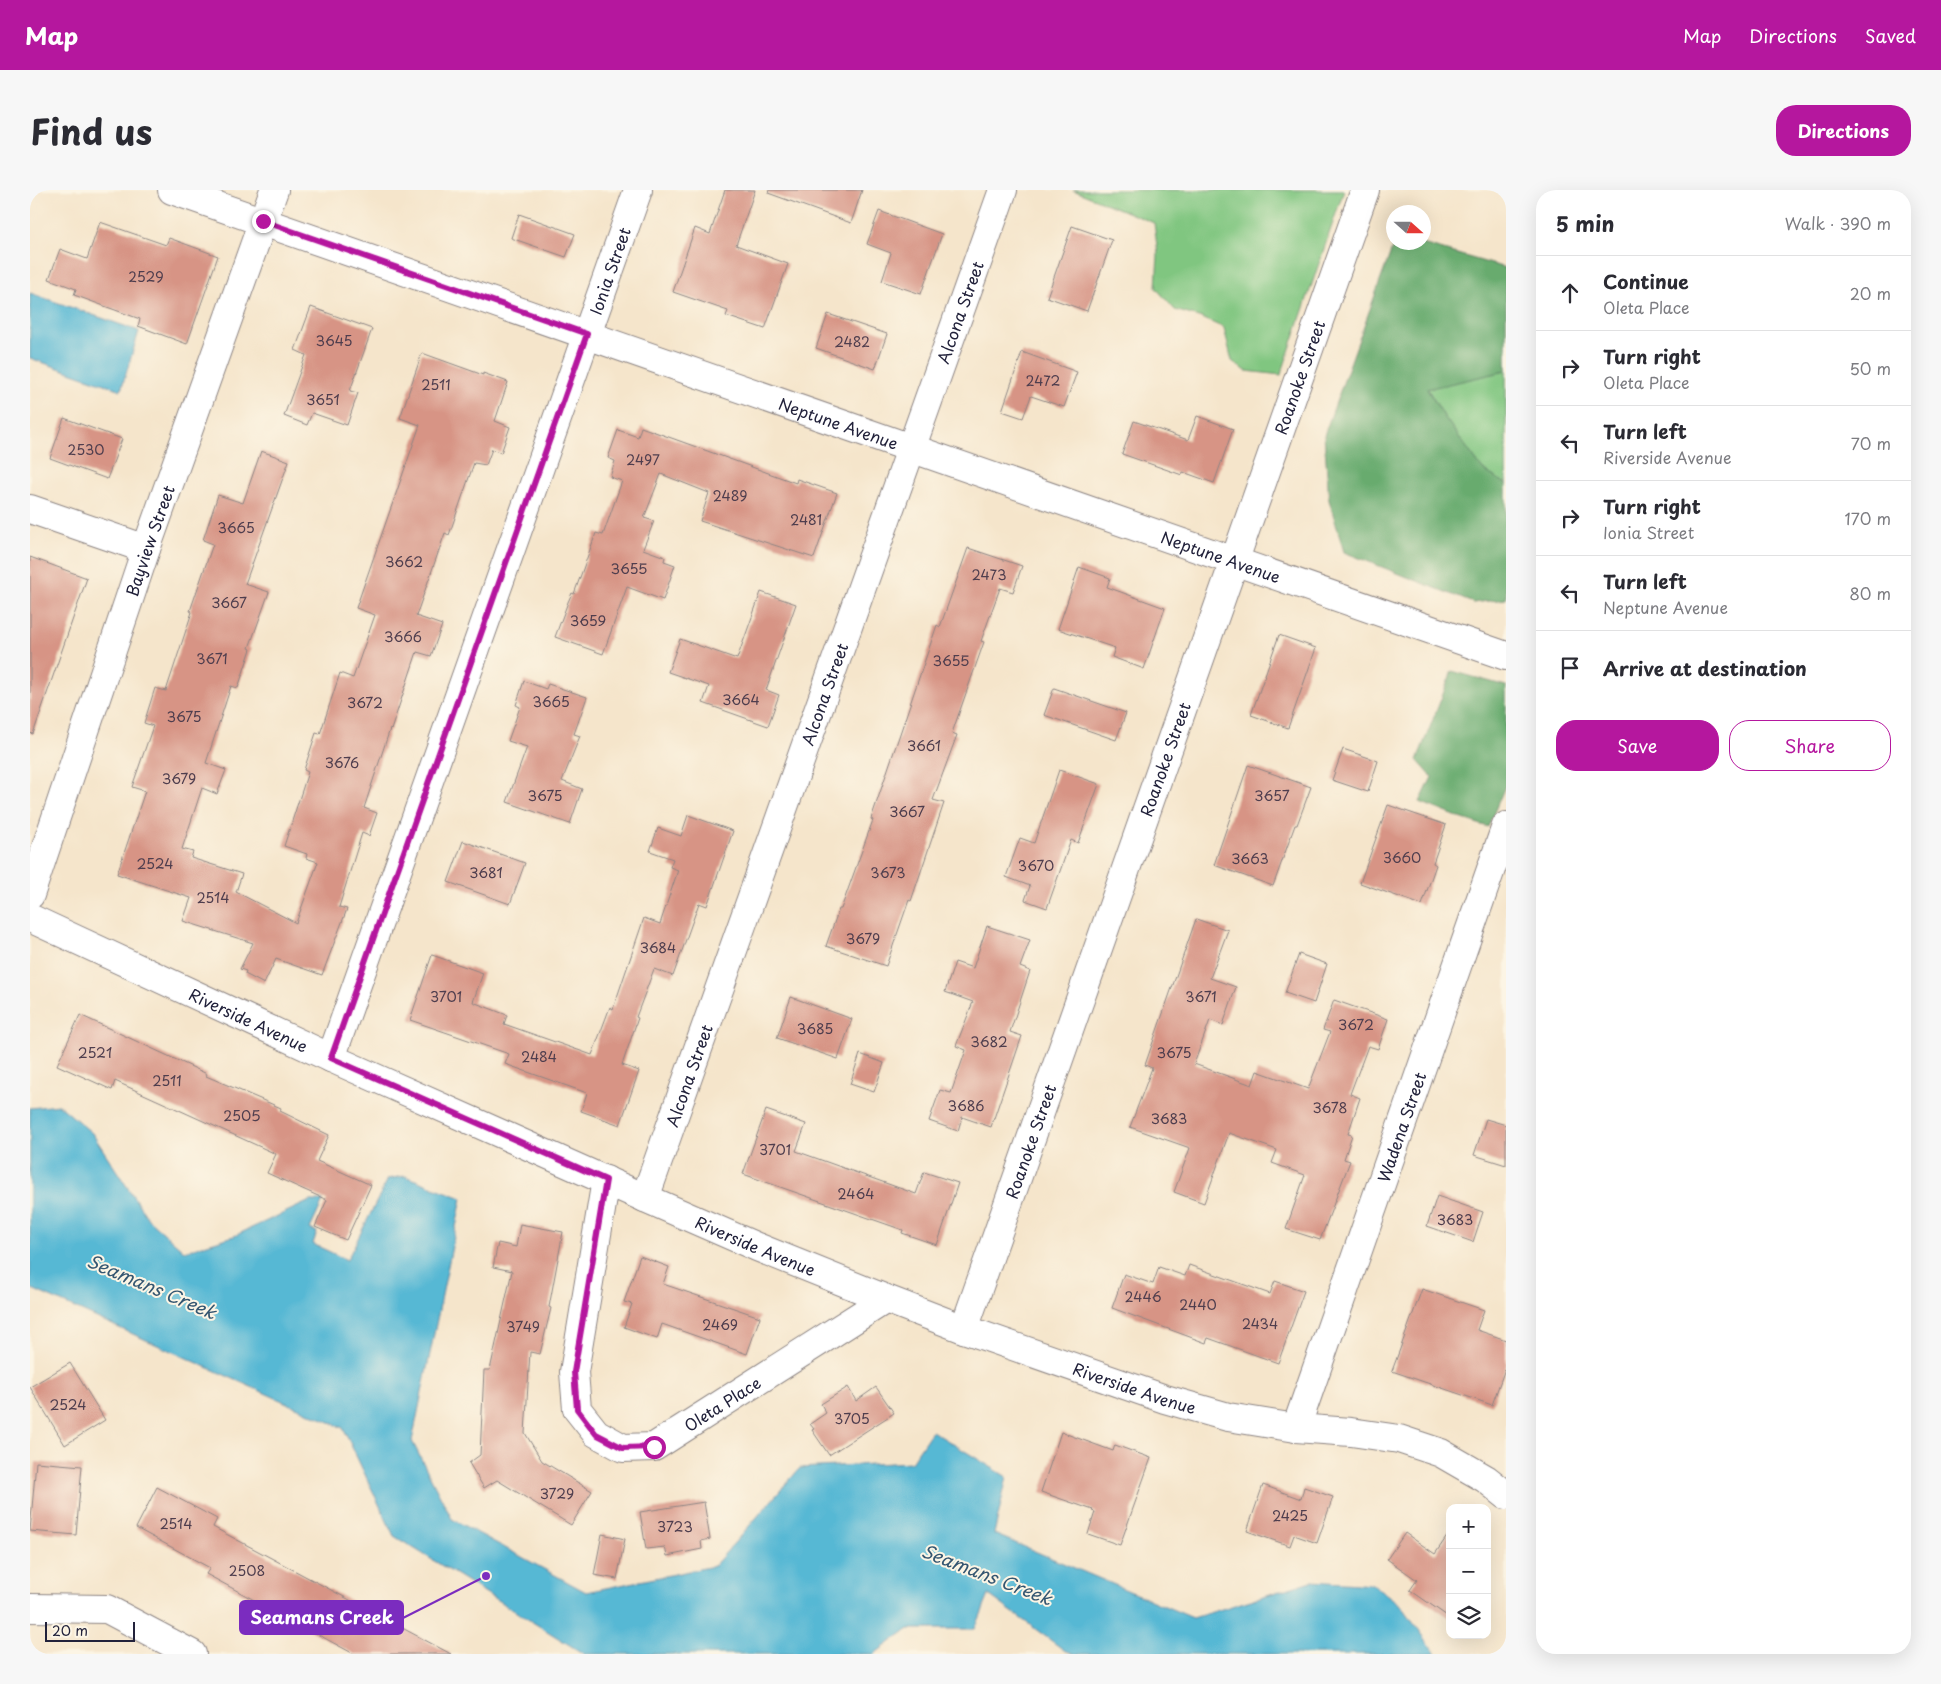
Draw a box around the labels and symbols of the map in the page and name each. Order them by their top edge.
north arrow [1386,205,1431,250]
route end [252,210,275,233]
street label: Ionia Street [583,223,636,318]
street label: Alcona Street [930,258,989,367]
house number: 2529 [128,266,164,287]
street label: Roanoke Street [1268,316,1330,438]
house number: 3645 [315,330,353,351]
house number: 2482 [834,331,870,352]
house number: 2472 [1025,370,1061,391]
house number: 2511 [421,374,451,395]
house number: 3651 [306,389,340,410]
street label: Neptune Avenue [775,391,902,455]
house number: 2530 [68,439,104,460]
house number: 2497 [626,449,660,470]
street label: Bayview Street [119,481,180,599]
house number: 2489 [713,485,747,506]
house number: 2481 [790,509,822,530]
house number: 3665 [217,517,255,538]
street label: Neptune Avenue [1158,524,1284,588]
house number: 3662 [385,551,423,572]
house number: 3655 [611,558,647,579]
house number: 2473 [972,564,1006,585]
house number: 3667 [211,592,247,613]
house number: 3659 [570,610,606,631]
house number: 3666 [384,626,422,647]
street label: Alcona Street [795,639,853,748]
house number: 3671 [196,648,228,669]
house number: 3655 [933,650,969,671]
house number: 3664 [722,689,760,710]
house number: 3665 [532,691,570,712]
house number: 3672 [347,692,383,713]
street label: Roanoke Street [1133,698,1196,820]
house number: 3675 [167,706,201,727]
house number: 3661 [907,735,941,756]
house number: 3676 [325,752,359,773]
house number: 3679 [162,768,196,789]
house number: 3675 [528,785,562,806]
house number: 3657 [1254,785,1290,806]
house number: 3667 [889,801,925,822]
house number: 3660 [1383,847,1421,868]
house number: 3663 [1231,848,1269,869]
house number: 2524 [137,853,173,874]
house number: 3670 [1018,855,1054,876]
house number: 3681 [469,862,503,883]
house number: 3673 [870,862,906,883]
house number: 2514 [196,887,230,908]
house number: 3679 [846,928,880,949]
house number: 3684 [640,937,676,958]
street label: Riverside Avenue [185,982,312,1058]
house number: 3701 [430,986,462,1007]
house number: 3671 [1185,986,1217,1007]
house number: 3672 [1338,1014,1374,1035]
house number: 3685 [797,1018,833,1039]
street label: Alcona Street [659,1021,718,1130]
house number: 3682 [970,1031,1008,1052]
house number: 2521 [78,1042,112,1063]
house number: 3675 [1157,1042,1191,1063]
house number: 2484 [521,1046,557,1067]
street label: Wadena Street [1371,1068,1432,1185]
house number: 2511 [152,1070,182,1091]
street label: Roanoke Street [999,1080,1061,1202]
house number: 3686 [948,1095,984,1116]
house number: 3678 [1313,1097,1347,1118]
house number: 2505 [223,1105,261,1126]
house number: 3683 [1151,1108,1187,1129]
house number: 3701 [759,1139,791,1160]
house number: 2464 [837,1183,875,1204]
street label: Riverside Avenue [691,1209,819,1281]
house number: 3683 [1437,1209,1473,1230]
water label: Seamans Creek [83,1247,222,1326]
house number: 2446 [1124,1286,1162,1307]
house number: 2440 [1179,1294,1217,1315]
house number: 2434 [1242,1313,1278,1334]
house number: 2469 [702,1314,738,1335]
house number: 3749 [506,1316,540,1337]
street label: Riverside Avenue [1070,1356,1199,1419]
street label: Oleta Place [679,1370,765,1437]
house number: 2524 [50,1394,86,1415]
house number: 3705 [834,1408,870,1429]
route start [643,1436,666,1459]
house number: 3729 [540,1483,574,1504]
house number: 2425 [1272,1505,1308,1526]
house number: 2514 [159,1513,193,1534]
house number: 3723 [657,1516,693,1537]
water label: Seamans Creek [918,1537,1057,1612]
house number: 2508 [229,1560,265,1581]
callout: Seamans Creek [240,1601,403,1634]
text: Seamans Creek [250,1603,394,1630]
scale bar [45,1619,135,1642]

